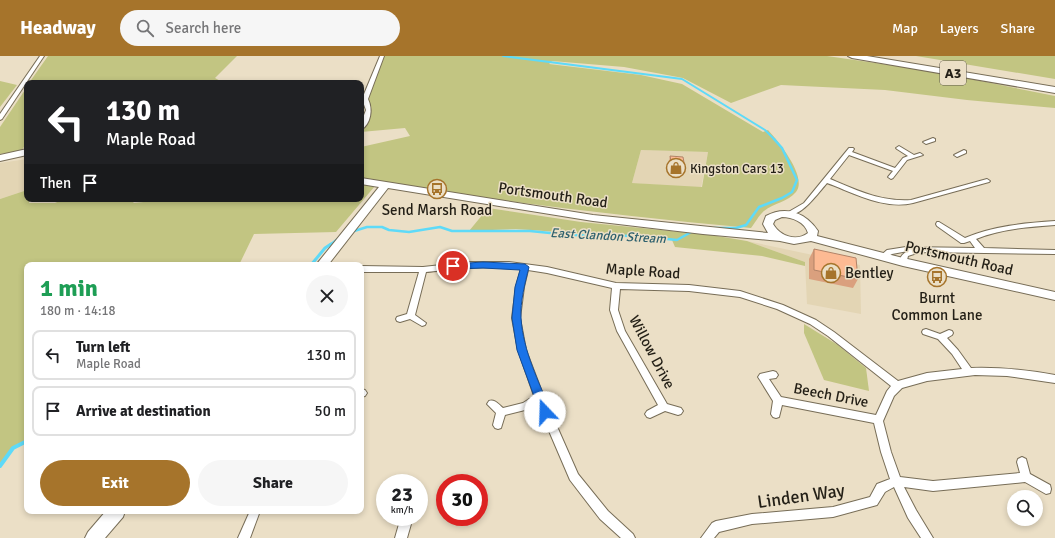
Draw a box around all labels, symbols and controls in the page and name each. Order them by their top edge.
search box [120,10,400,46]
text: Headway [20,16,96,40]
icon: search [134,17,156,39]
text: Search here [166,19,241,37]
text: Map [892,20,918,37]
text: Layers [940,20,979,37]
text: Share [1001,20,1035,37]
road number: A3 [940,61,966,85]
text: 130 m [106,94,180,128]
icon: left [40,96,92,148]
text: Maple Road [106,128,196,150]
shop icon: Kingston Cars 13 [665,157,687,179]
place label: Kingston Cars 13 [690,161,784,177]
icon: arrive [79,172,101,194]
text: Then [40,174,71,192]
bus stop icon: Send Marsh Road [426,178,448,200]
street label: Portsmouth Road [497,178,609,212]
place label: Send Marsh Road [382,201,492,219]
water label: East Clandon Stream [550,225,667,247]
street label: Portsmouth Road [903,237,1015,279]
pin [436,249,470,283]
icon: arrive [442,255,464,277]
street label: Maple Road [605,259,681,283]
shop icon: Bentley [820,262,842,284]
place label: Bentley [845,264,894,282]
bus stop icon: Burnt Common Lane [926,266,948,288]
text: 1 min [40,273,98,303]
button: close [306,275,348,317]
place label: Burnt Common Lane [892,289,982,324]
text: 180 m · 14:18 [40,303,116,319]
street label: Willow Drive [625,312,679,392]
text: Turn left [76,338,130,356]
icon: left [42,344,64,366]
text: 130 m [306,346,346,364]
text: Maple Road [76,356,141,372]
street label: Beech Drive [792,379,870,411]
position arrow [524,391,566,433]
icon: arrive [42,400,64,422]
text: Arrive at destination [76,402,211,420]
text: 50 m [315,402,346,420]
button: Exit [40,460,190,506]
button: Share [198,460,348,506]
speed limit sign: 30 [436,474,488,526]
street label: Linden Way [756,479,847,513]
text: 23 [391,482,413,507]
map controls [1007,490,1043,526]
button: search [1007,490,1043,526]
text: km/h [391,504,413,516]

